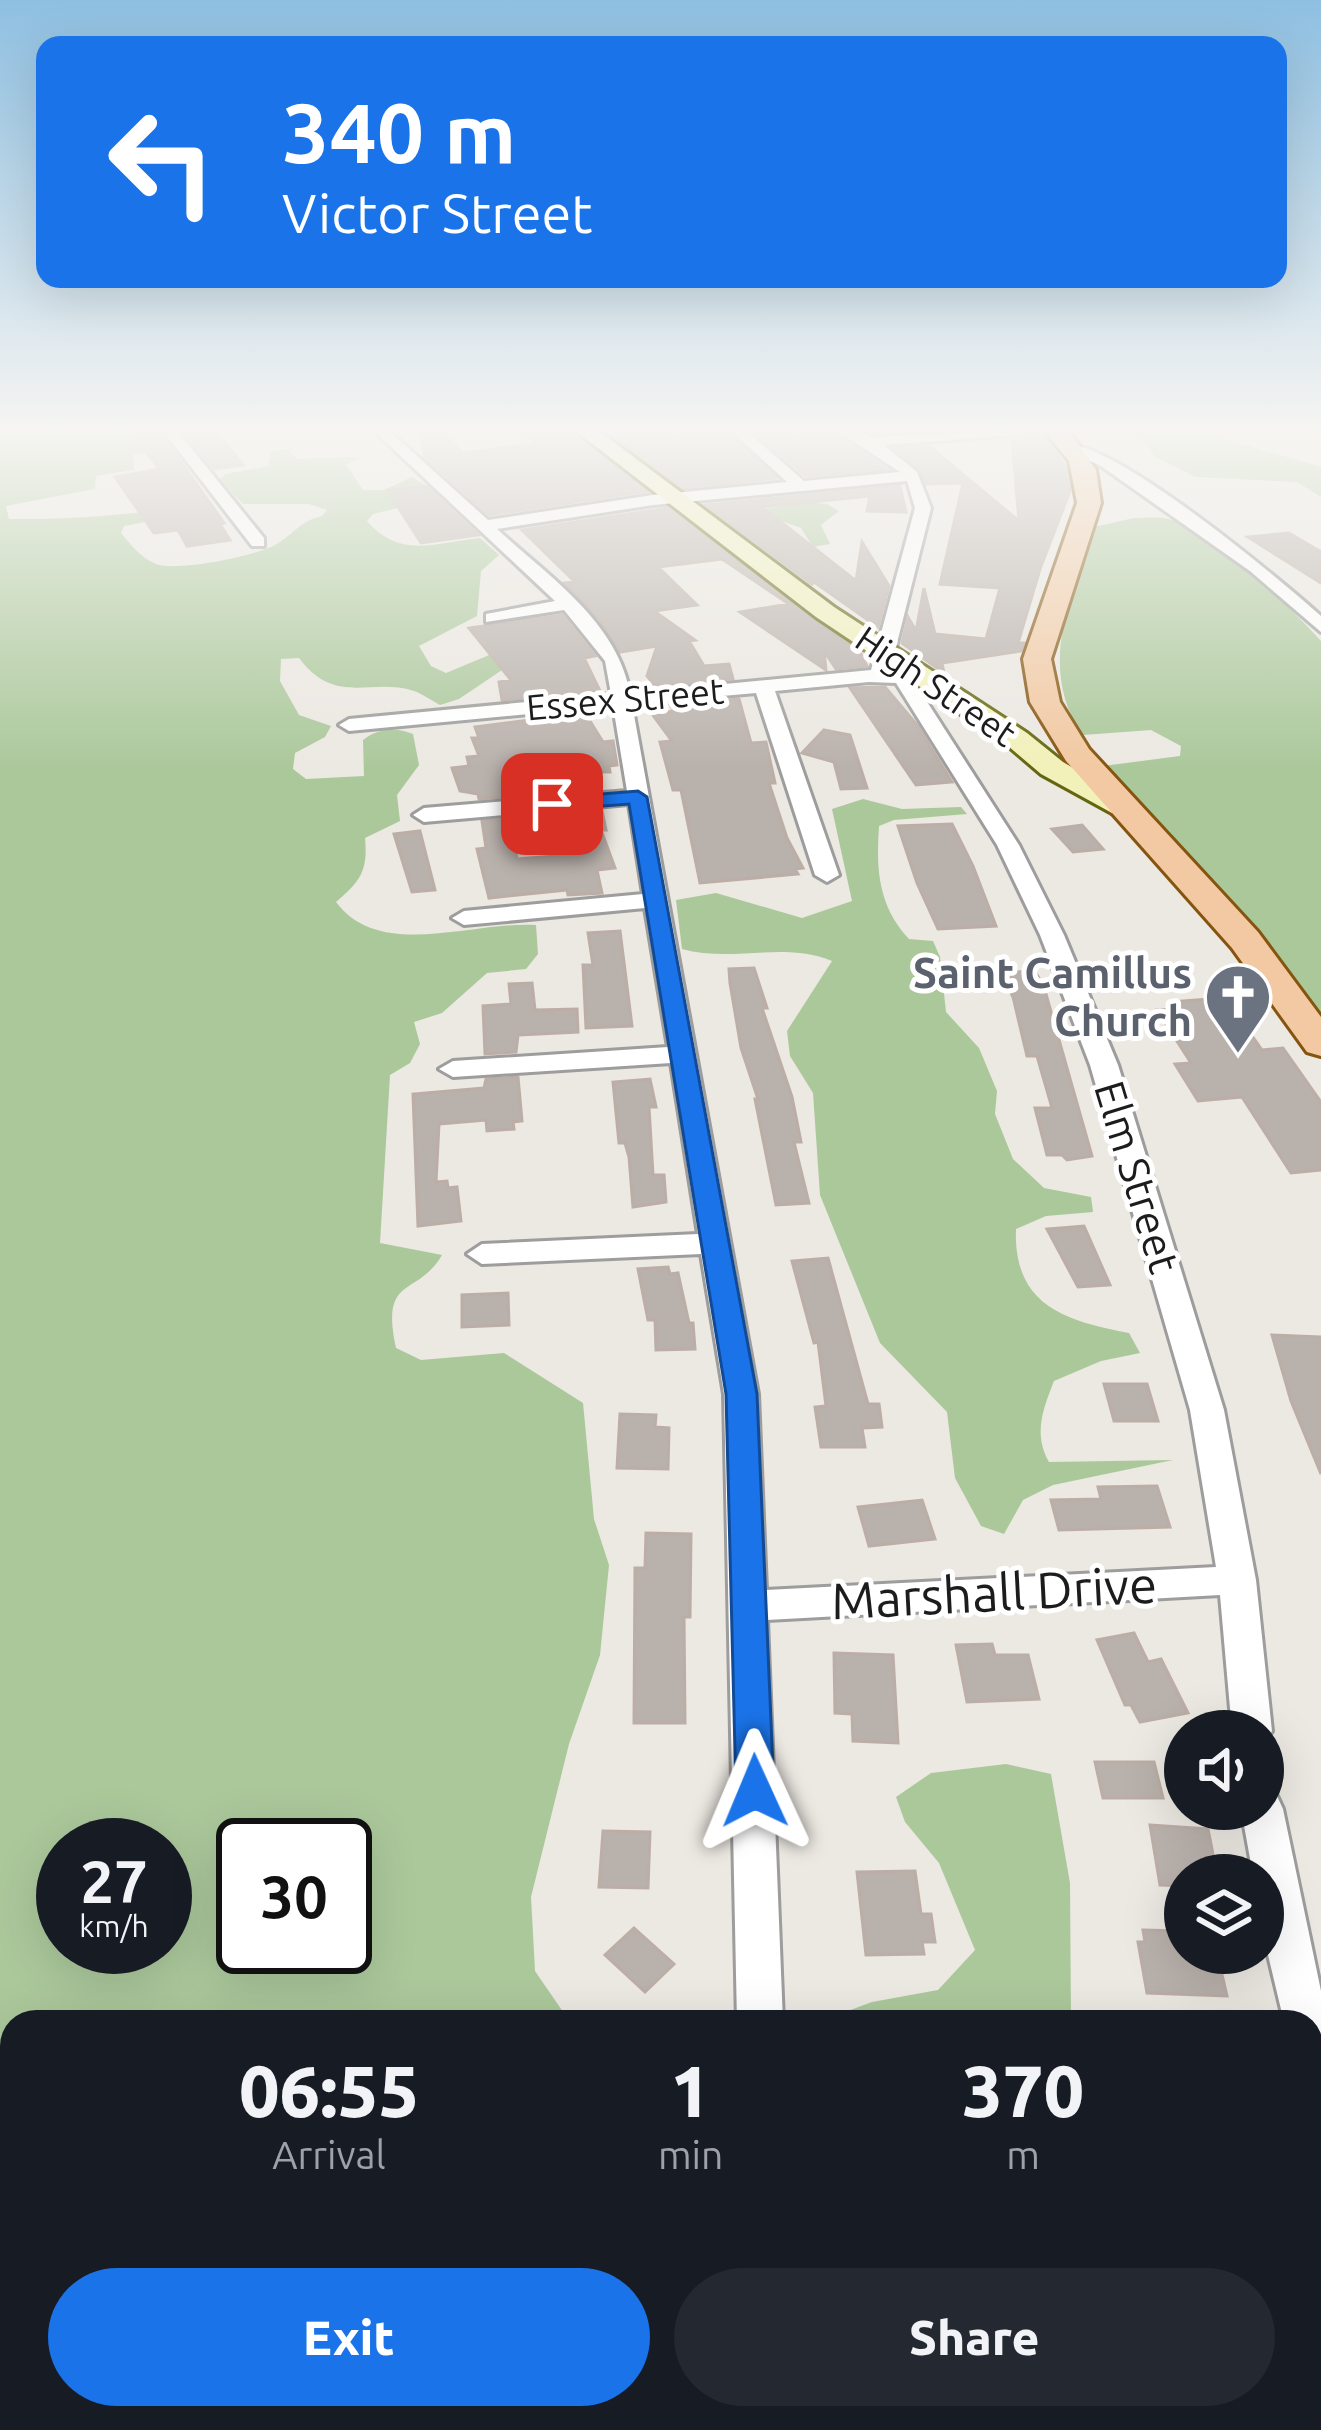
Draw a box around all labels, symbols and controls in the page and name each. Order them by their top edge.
icon: left [84,84,240,240]
text: 340 m [282,85,516,179]
text: Victor Street [282,183,593,243]
street label: High Street [849,617,1024,754]
street label: Essex Street [524,669,725,728]
pin [501,753,603,855]
icon: arrive [519,771,585,837]
place label: Saint Camillus Church [913,949,1192,1044]
church icon: Saint Camillus Church [1203,962,1273,1056]
street label: Elm Street [1086,1075,1189,1278]
street label: Marshall Drive [829,1555,1158,1630]
map controls [1164,1710,1284,1974]
button: sound [1164,1710,1284,1830]
position arrow [692,1728,818,1854]
speed limit sign: 30 [216,1818,372,1974]
text: 27 [80,1847,148,1914]
button: layers [1164,1854,1284,1974]
text: km/h [79,1909,149,1943]
text: 06:55 [239,2050,419,2131]
text: 1 [670,2050,711,2131]
text: 370 [962,2050,1084,2131]
text: Arrival [272,2133,386,2176]
text: min [658,2133,723,2176]
text: m [1006,2133,1040,2176]
button: Exit [48,2268,650,2406]
button: Share [674,2268,1275,2406]

